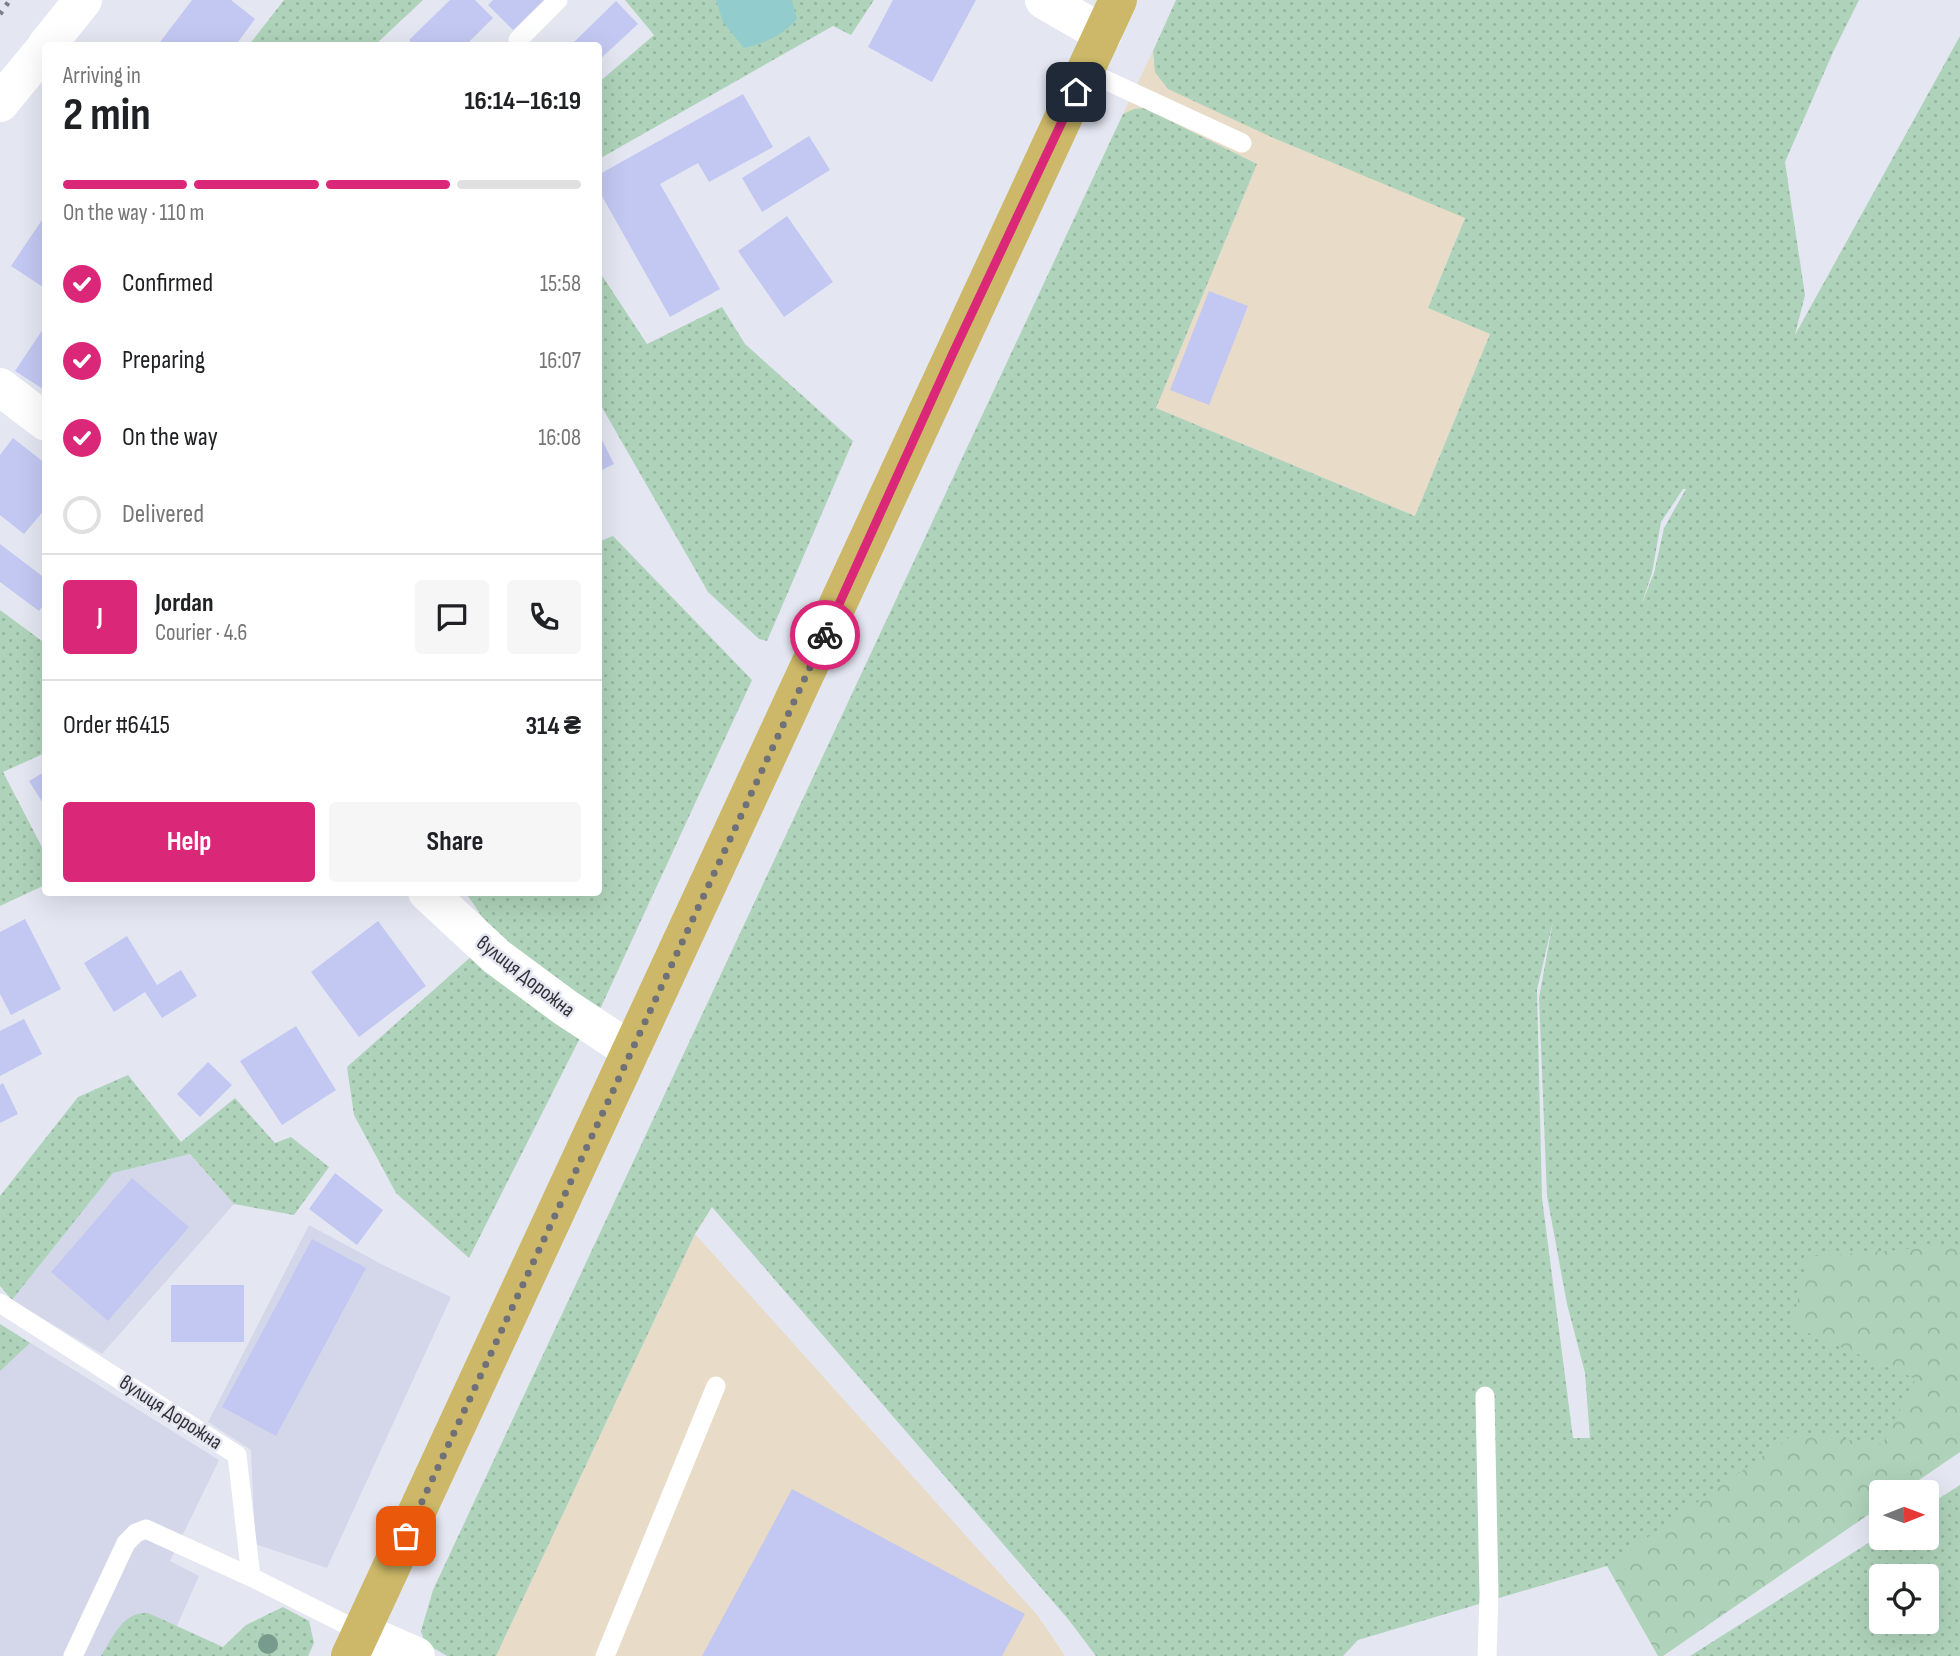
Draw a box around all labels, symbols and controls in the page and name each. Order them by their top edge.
text: Arriving in [63,62,141,90]
pin [1046,62,1106,122]
icon: home [1057,73,1095,111]
text: 16:14–16:19 [464,86,581,117]
text: 2 min [63,88,151,143]
text: On the way · 110 m [63,199,204,227]
icon: check [63,265,101,303]
text: Confirmed [122,268,213,299]
text: 15:58 [540,270,581,298]
icon: check [63,342,101,380]
text: Preparing [122,345,205,376]
text: 16:07 [539,347,581,375]
icon: check [63,419,101,457]
text: On the way [122,422,218,453]
text: 16:08 [538,424,581,452]
text: Delivered [122,499,204,530]
button: chat [415,580,489,654]
button: phone [507,580,581,654]
text: Jordan [155,588,213,619]
courier [790,600,860,670]
text: J [97,602,103,633]
icon: bike [806,616,844,654]
text: Courier · 4.6 [155,619,247,647]
text: Order #6415 [63,710,170,741]
text: 314 ₴ [525,711,581,742]
button: Help [63,802,315,882]
button: Share [329,802,581,882]
street label: вулиця Дорожна [472,930,580,1022]
street label: вулиця Дорожна [115,1370,227,1455]
north arrow [1869,1480,1939,1550]
map controls [1869,1480,1939,1634]
pin [376,1506,436,1566]
icon: bag [387,1517,425,1555]
button: locate [1869,1564,1939,1634]

